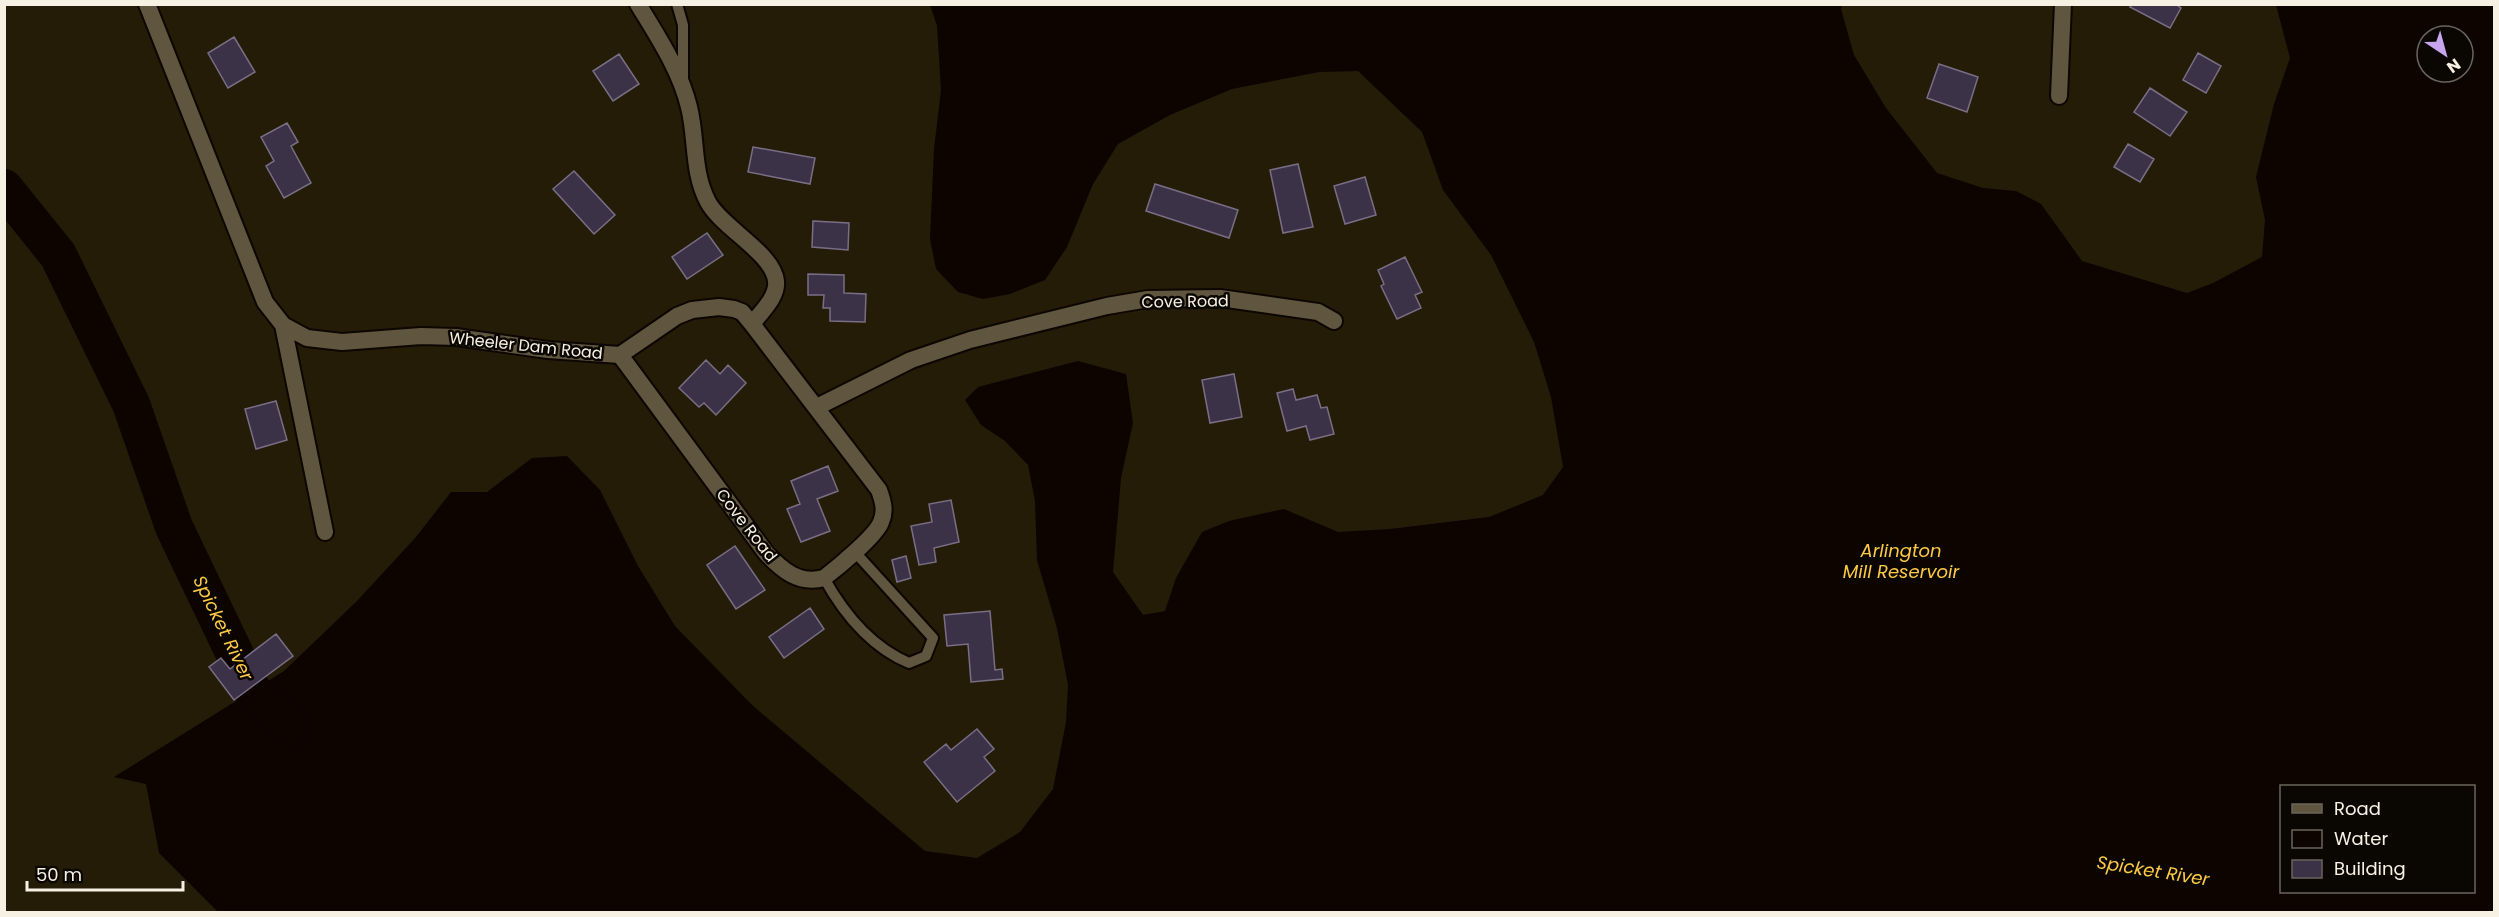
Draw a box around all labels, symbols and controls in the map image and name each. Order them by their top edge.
north arrow [2415,24,2475,84]
text: N [2442,53,2465,79]
street label: Cove Road [1141,289,1229,314]
street label: Wheeler Dam Road [448,326,604,365]
street label: Cove Road [711,484,783,567]
water label: Arlington Mill Reservoir [1843,538,1960,584]
water label: Spicket River [187,571,260,686]
legend [2280,785,2475,893]
text: Road [2334,796,2381,821]
text: Water [2334,826,2388,851]
water label: Spicket River [2095,849,2212,892]
scale bar [27,854,183,892]
text: Building [2334,856,2406,881]
text: 50 m [36,862,82,887]

